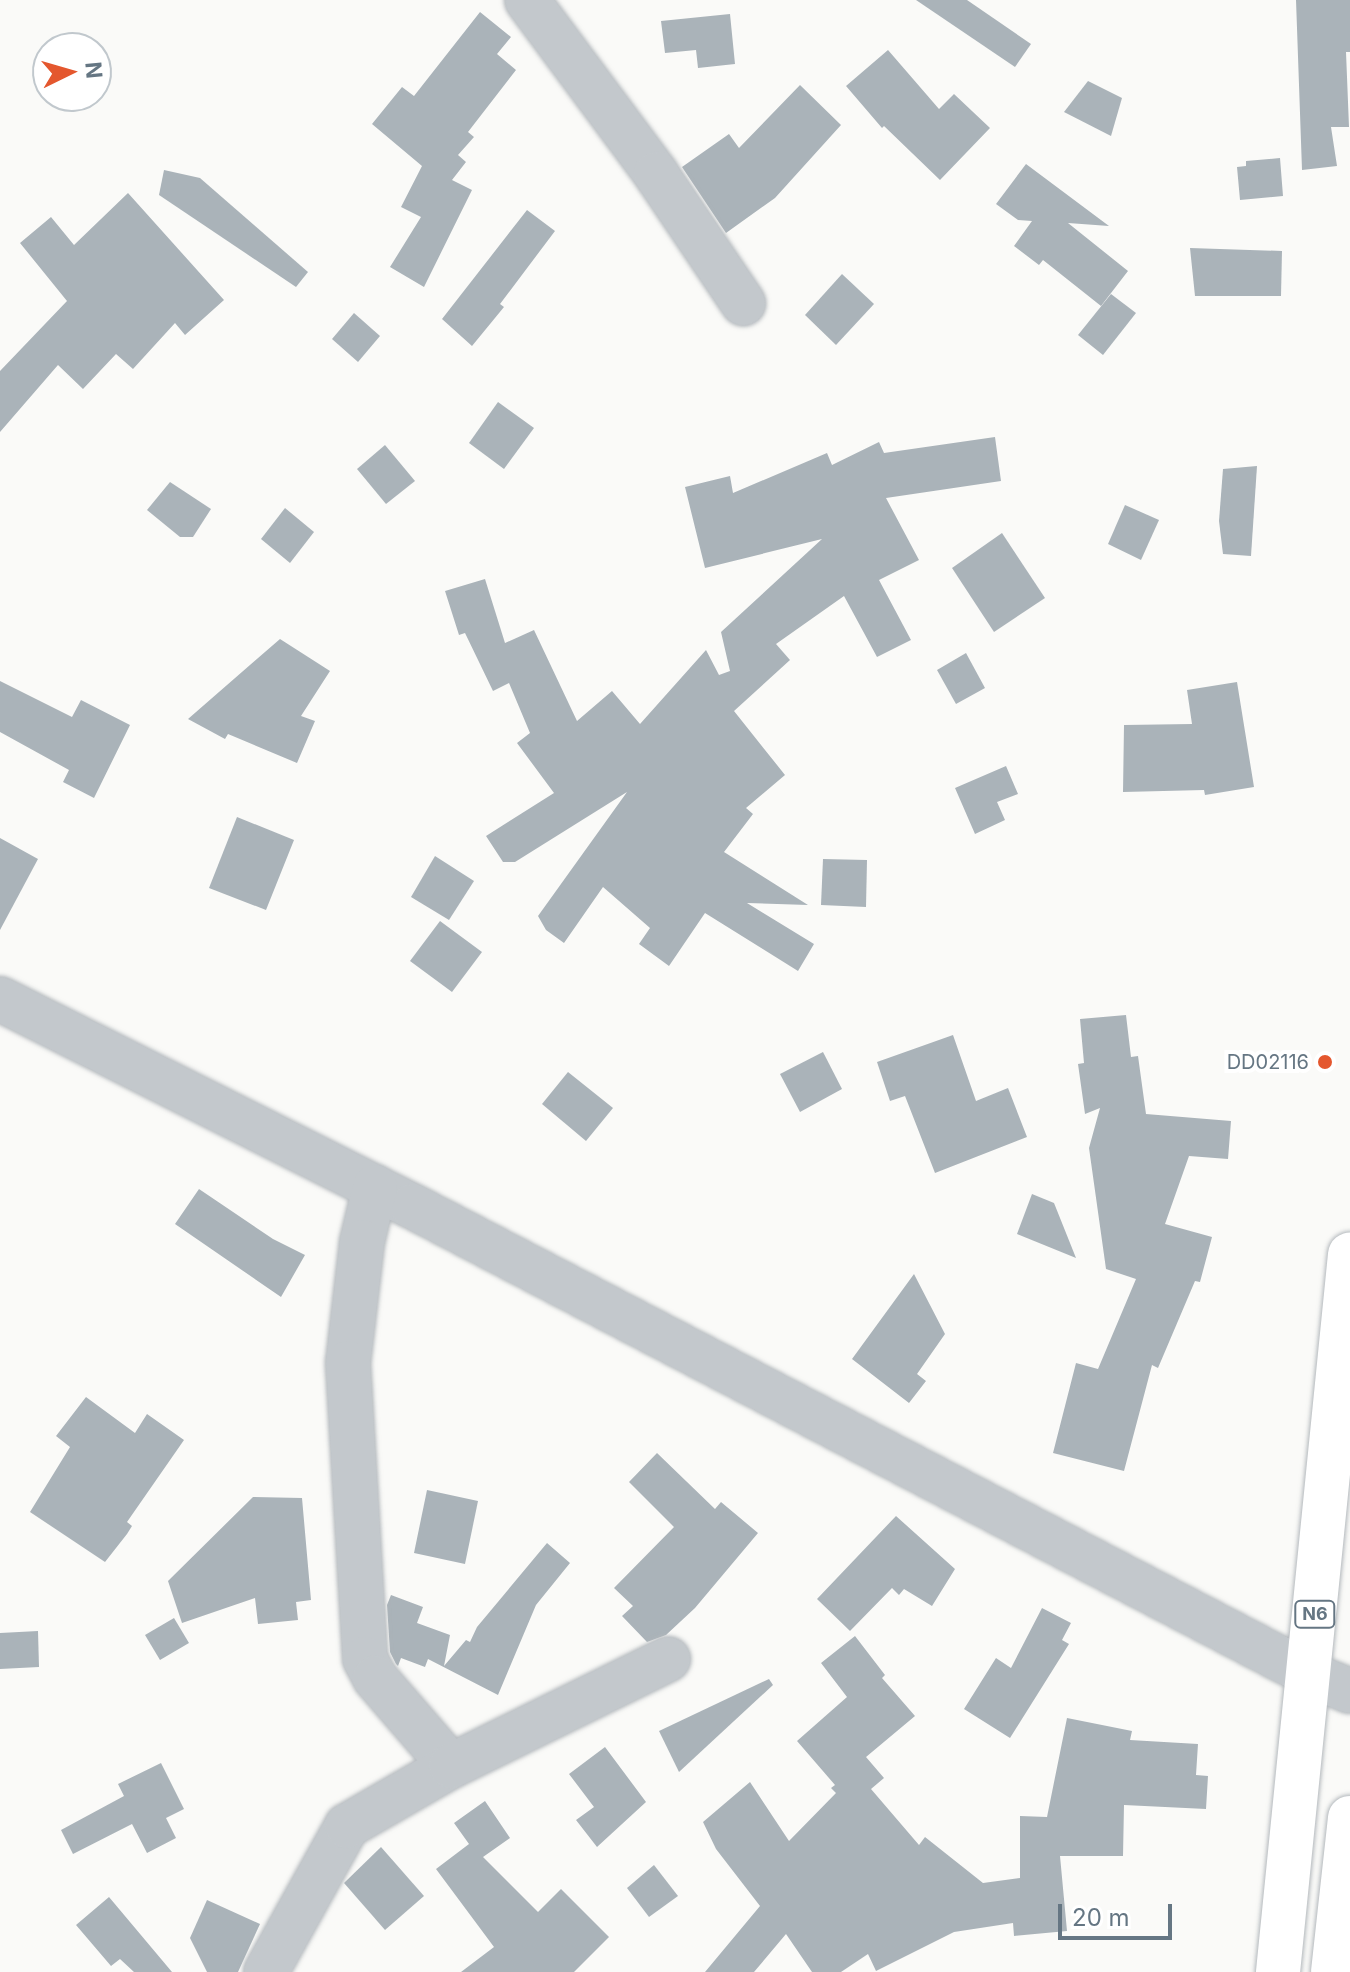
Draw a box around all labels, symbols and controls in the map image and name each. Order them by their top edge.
north arrow [32,32,112,112]
text: N [80,61,108,80]
place label: DD02116 [1227,1050,1309,1074]
marker: DD02116 [1316,1053,1334,1071]
road number: N6 [1293,1600,1337,1628]
scale bar [1062,1888,1176,1938]
text: 20 m [1072,1903,1130,1932]

